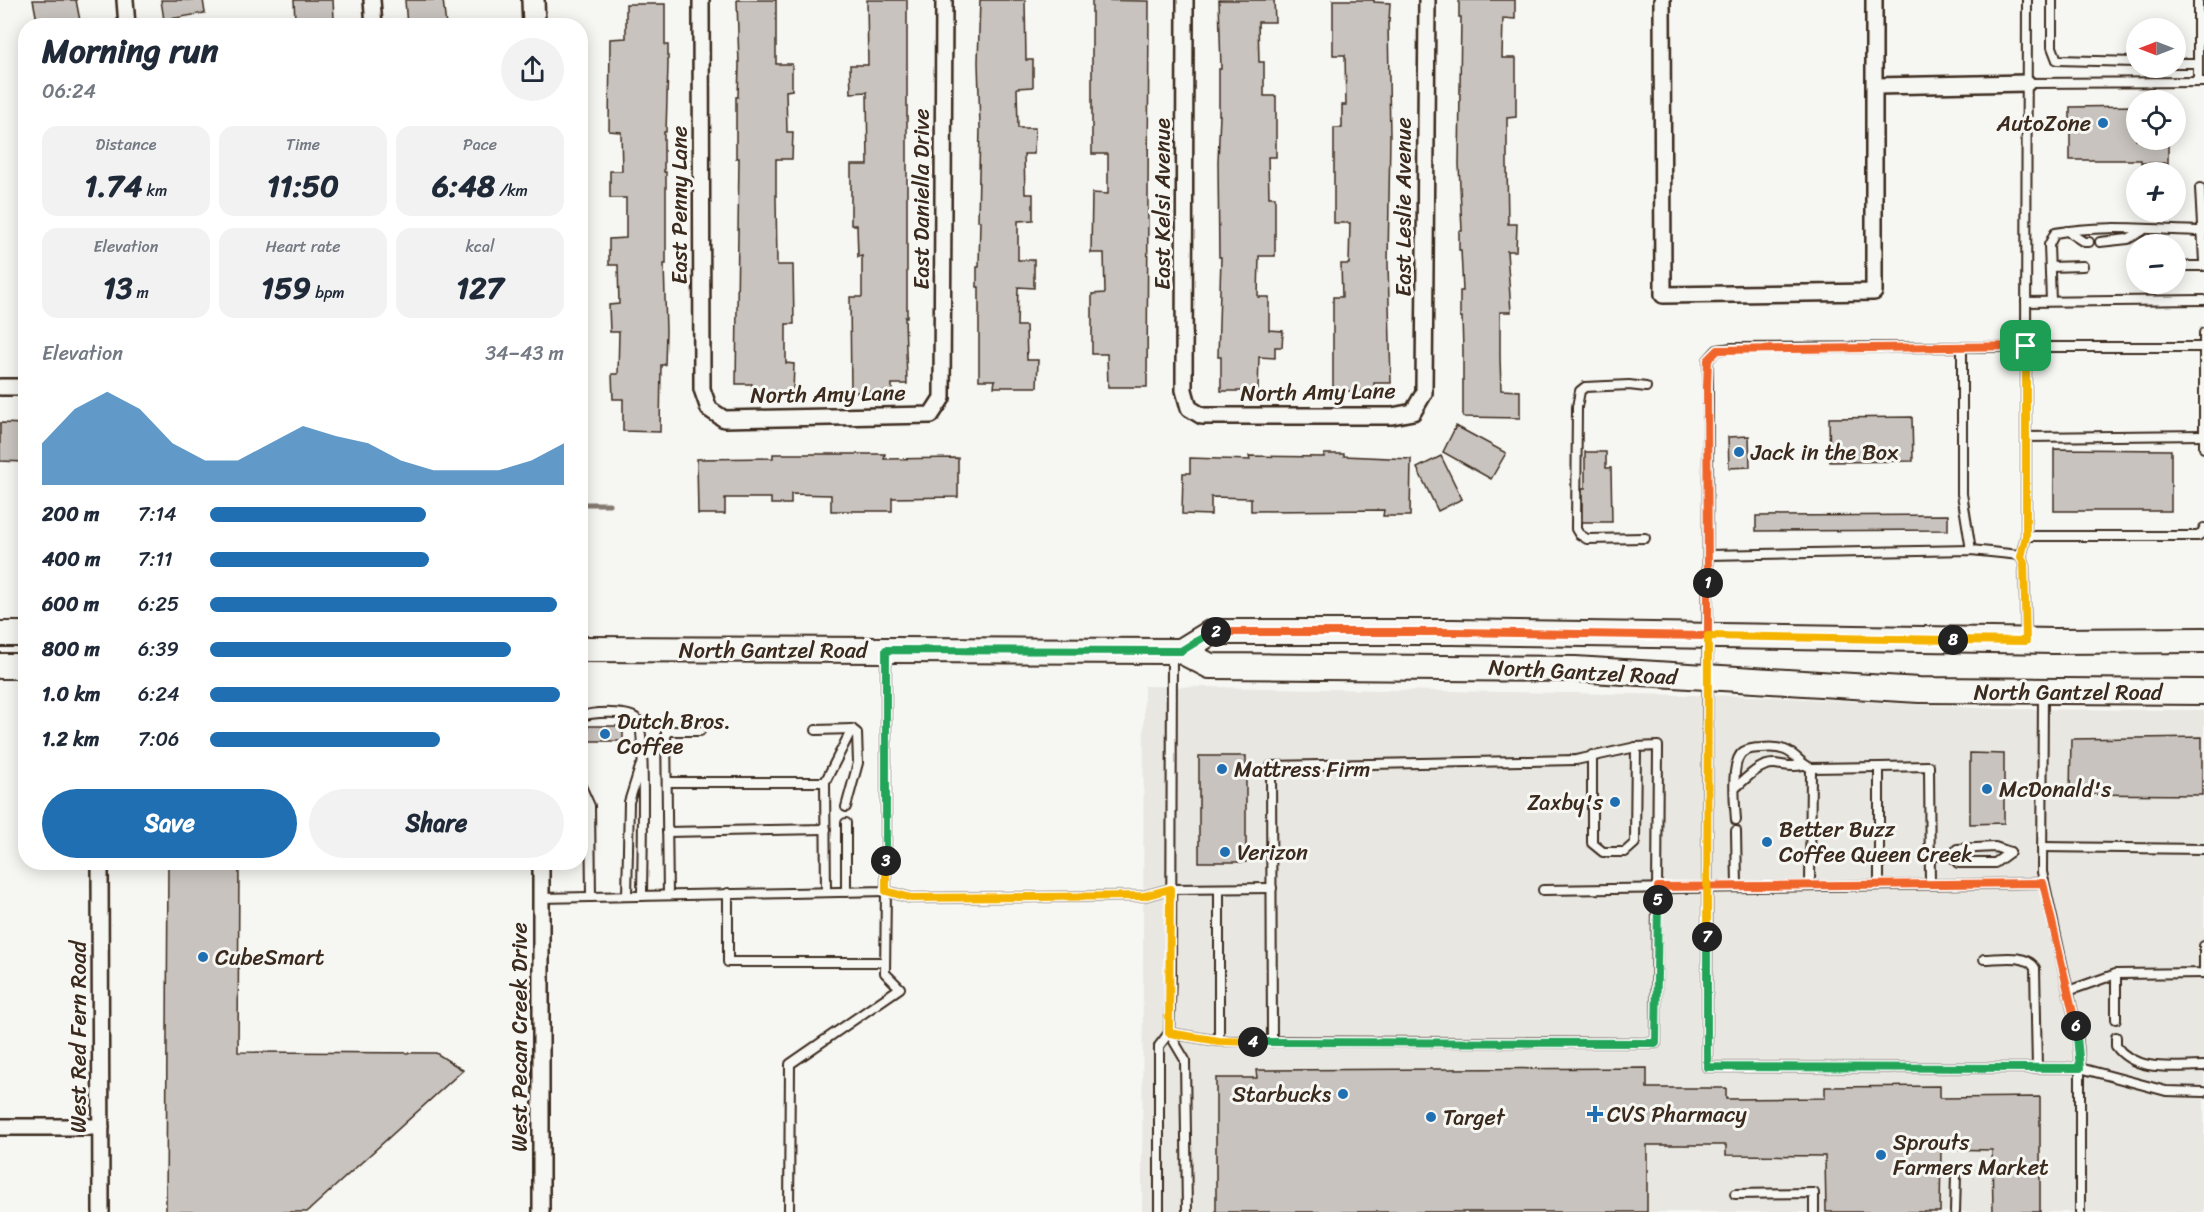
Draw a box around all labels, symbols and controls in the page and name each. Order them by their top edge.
north arrow [2126,18,2186,78]
map controls [2126,18,2186,294]
text: Morning run [42,22,218,80]
button: share [501,38,564,101]
text: 06:24 [42,74,96,109]
button: locate [2126,90,2186,150]
place label: AutoZone [1996,104,2091,143]
street label: East Daniella Drive [902,108,941,290]
marker: AutoZone [2096,116,2110,130]
street label: East Leslie Avenue [1384,117,1423,297]
street label: East Kelsi Avenue [1143,118,1182,290]
street label: East Penny Lane [660,126,699,284]
text: Distance [96,130,156,159]
text: Time [286,130,320,159]
text: Pace [463,130,497,159]
text: 1.74 [85,159,142,213]
text: 11:50 [267,159,339,213]
text: 6:48 [432,159,495,213]
button: + [2126,162,2186,222]
text: km [142,176,167,205]
text: /km [495,176,528,205]
text: Elevation [94,232,158,261]
text: Heart rate [265,232,341,261]
text: kcal [465,232,495,261]
button: − [2126,234,2186,294]
text: 13 [103,261,132,315]
text: 159 [261,261,311,315]
text: 127 [456,261,504,315]
text: m [132,278,149,307]
text: bpm [311,278,345,307]
pin [2000,320,2051,371]
icon: arrive [2009,329,2042,362]
text: Elevation [42,336,123,371]
text: 34–43 m [485,336,564,371]
street label: North Amy Lane [1240,371,1396,413]
street label: North Amy Lane [750,373,906,415]
place label: Jack in the Box [1750,433,1899,472]
marker: Jack in the Box [1732,445,1746,459]
text: 200 m [42,497,99,532]
text: 7:14 [138,497,177,532]
text: 400 m [42,542,100,577]
text: 7:11 [138,542,173,577]
pin: 1 [1693,568,1723,598]
text: 1 [1705,568,1711,597]
text: 600 m [42,587,99,622]
text: 6:25 [138,587,179,622]
pin: 2 [1201,617,1231,647]
text: 2 [1211,617,1221,646]
pin: 8 [1938,625,1968,655]
text: 8 [1948,625,1958,654]
street label: North Gantzel Road [679,631,869,670]
text: 800 m [42,632,100,667]
text: 6:39 [138,632,179,667]
street label: North Gantzel Road [1488,648,1680,696]
street label: North Gantzel Road [1974,673,2164,712]
text: 1.0 km [42,677,100,712]
text: 6:24 [138,677,179,712]
place label: Dutch Bros. Coffee [617,702,731,766]
text: 1.2 km [42,722,99,757]
text: 7:06 [138,722,179,757]
marker: Dutch Bros. Coffee [598,727,612,741]
place label: Mattress Firm [1234,750,1370,789]
marker: Mattress Firm [1215,762,1229,776]
place label: McDonald's [1999,770,2112,809]
marker: McDonald's [1980,782,1994,796]
place label: Zaxby's [1527,783,1604,822]
button: Save [42,789,297,858]
button: Share [309,789,564,858]
marker: Zaxby's [1608,795,1622,809]
place label: Better Buzz Coffee Queen Creek [1779,810,1973,874]
place label: Verizon [1237,833,1308,872]
marker: Better Buzz Coffee Queen Creek [1760,835,1774,849]
marker: Verizon [1218,845,1232,859]
pin: 3 [871,846,901,876]
text: 3 [882,846,890,875]
pin: 5 [1643,885,1673,915]
text: 5 [1653,885,1663,914]
street label: West Pecan Creek Drive [500,922,539,1152]
pin: 7 [1692,922,1722,952]
text: 7 [1702,922,1712,951]
place label: CubeSmart [215,938,325,977]
street label: West Red Fern Road [59,940,98,1133]
marker: CubeSmart [196,950,210,964]
pin: 6 [2061,1011,2091,1041]
text: 6 [2071,1011,2081,1040]
pin: 4 [1238,1027,1268,1057]
text: 4 [1248,1027,1258,1056]
place label: Starbucks [1232,1075,1331,1114]
marker: Starbucks [1336,1087,1350,1101]
place label: CVS Pharmacy [1607,1095,1747,1134]
place label: Target [1443,1098,1506,1137]
marker: CVS Pharmacy [1588,1107,1602,1121]
marker: Target [1424,1110,1438,1124]
place label: Sprouts Farmers Market [1893,1123,2049,1187]
marker: Sprouts Farmers Market [1874,1148,1888,1162]

